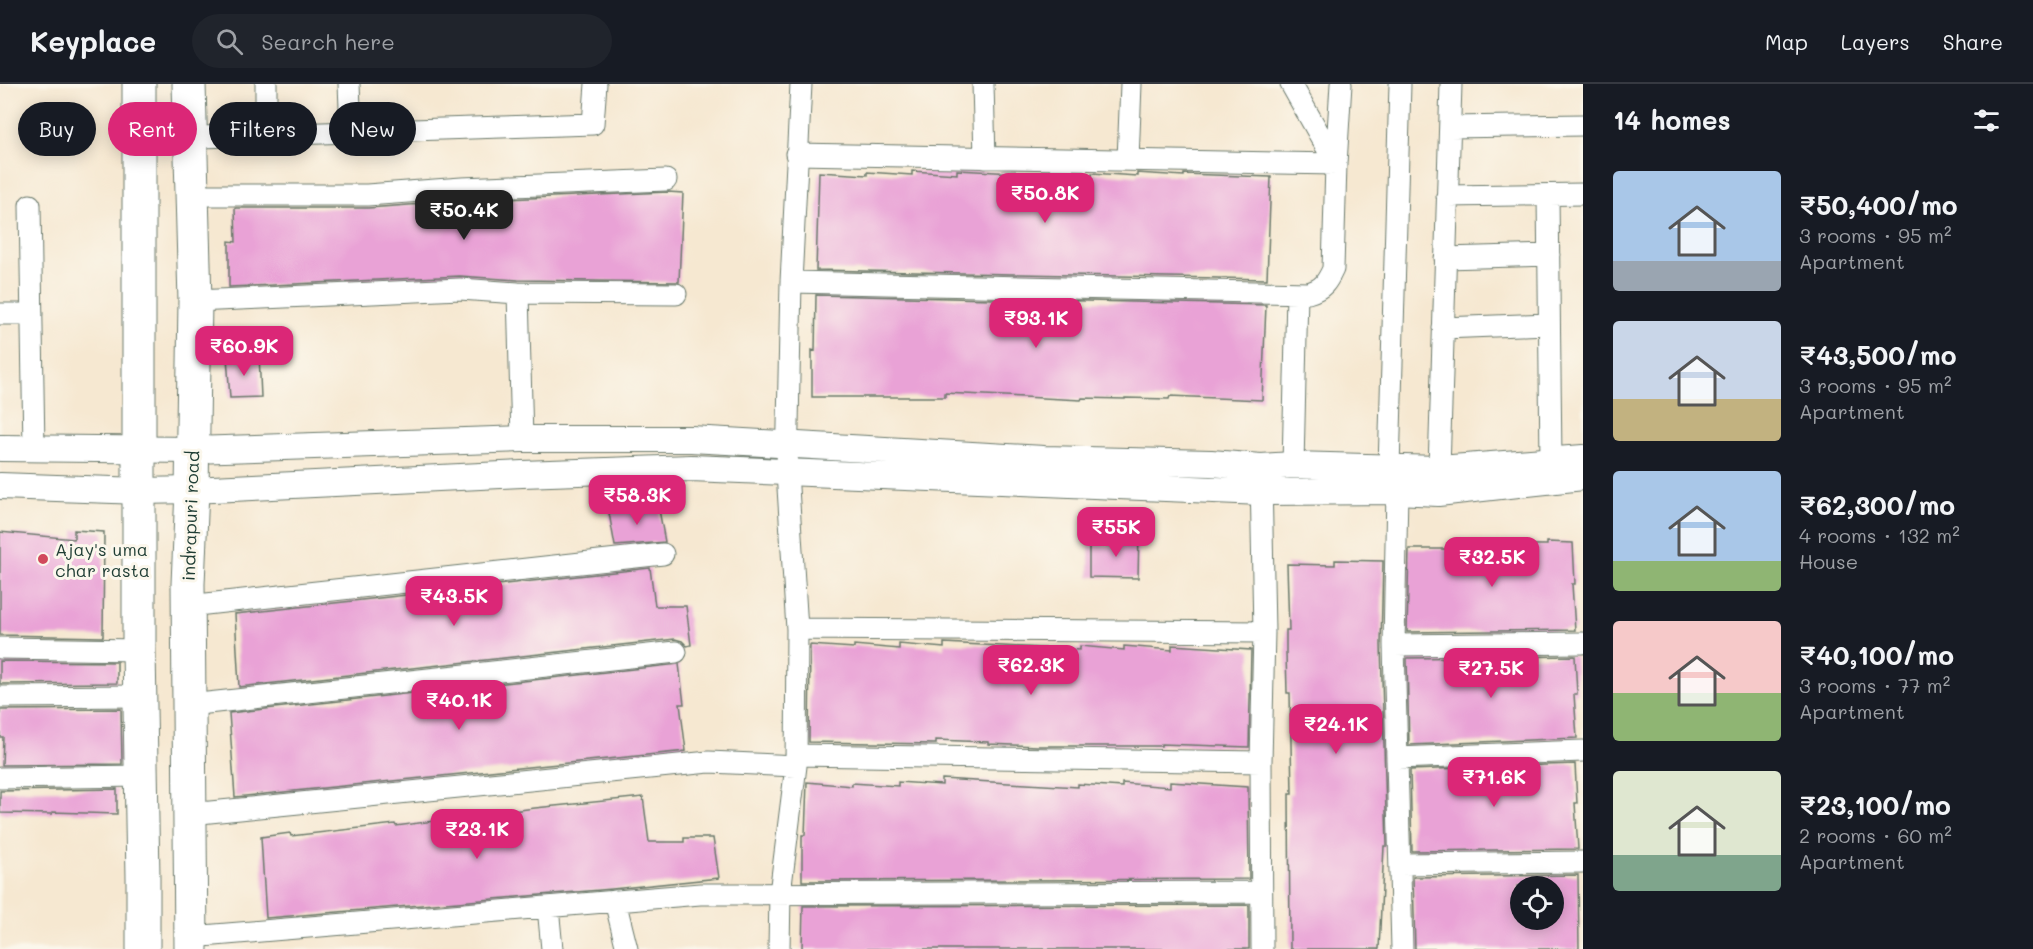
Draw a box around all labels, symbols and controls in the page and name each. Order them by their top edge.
search box [192,14,612,68]
text: Keyplace [30,23,156,59]
icon: search [213,25,246,58]
text: Search here [261,27,395,56]
text: Map [1765,28,1808,55]
text: Layers [1841,28,1910,55]
text: Share [1943,28,2003,55]
chip: Buy [18,102,96,156]
chip: Rent [108,102,197,156]
chip: Filters [209,102,317,156]
chip: New [329,102,416,156]
text: 14 homes [1613,103,1731,137]
icon: filters [1970,104,2003,137]
pin: ₹50.8K [996,173,1094,224]
text: ₹50.8K [1010,179,1080,205]
text: ₹50,400/mo [1799,188,1958,222]
pin: ₹50.4K [415,190,513,241]
icon: home [1661,195,1733,267]
text: ₹50.4K [429,196,499,222]
text: 3 rooms · 95 m² [1799,222,1951,248]
text: Apartment [1799,248,1905,274]
pin: ₹93.1K [987,298,1085,349]
text: ₹93.1K [1003,304,1069,330]
pin: ₹60.9K [195,326,293,377]
text: ₹60.9K [209,332,279,358]
text: ₹43,500/mo [1799,338,1957,372]
icon: home [1661,345,1733,417]
text: 3 rooms · 95 m² [1799,372,1951,398]
text: Apartment [1799,398,1905,424]
street label: indrapuri road [176,450,204,582]
pin: ₹58.3K [588,475,686,526]
text: ₹58.3K [603,481,671,507]
text: ₹62,300/mo [1799,488,1955,522]
icon: home [1661,495,1733,567]
pin: ₹55K [1080,507,1152,558]
text: ₹55K [1091,513,1141,539]
text: 4 rooms · 132 m² [1799,522,1960,548]
place label: Ajay's uma char rasta [55,537,150,582]
pin: ₹32.5K [1443,537,1541,588]
text: ₹32.5K [1458,543,1526,569]
text: House [1799,548,1858,574]
marker: Ajay's uma char rasta [36,552,50,566]
pin: ₹43.5K [405,576,503,627]
text: ₹43.5K [420,582,488,608]
text: ₹40,100/mo [1799,638,1954,672]
pin: ₹62.3K [982,645,1080,696]
icon: home [1661,645,1733,717]
pin: ₹27.5K [1442,648,1540,699]
text: ₹62.3K [997,651,1065,677]
text: ₹27.5K [1458,654,1524,680]
text: 3 rooms · 77 m² [1799,672,1950,698]
pin: ₹40.1K [410,680,508,731]
text: ₹40.1K [426,686,492,712]
text: Apartment [1799,698,1905,724]
pin: ₹24.1K [1287,704,1385,755]
text: ₹24.1K [1303,710,1369,736]
pin: ₹71.6K [1445,757,1543,808]
text: ₹71.6K [1462,763,1526,789]
text: ₹23,100/mo [1799,788,1951,822]
icon: home [1661,795,1733,867]
pin: ₹23.1K [428,809,526,860]
text: ₹23.1K [445,815,509,841]
text: 2 rooms · 60 m² [1799,822,1952,848]
text: Apartment [1799,848,1905,874]
map controls [1510,876,1564,930]
button: locate [1510,876,1564,930]

